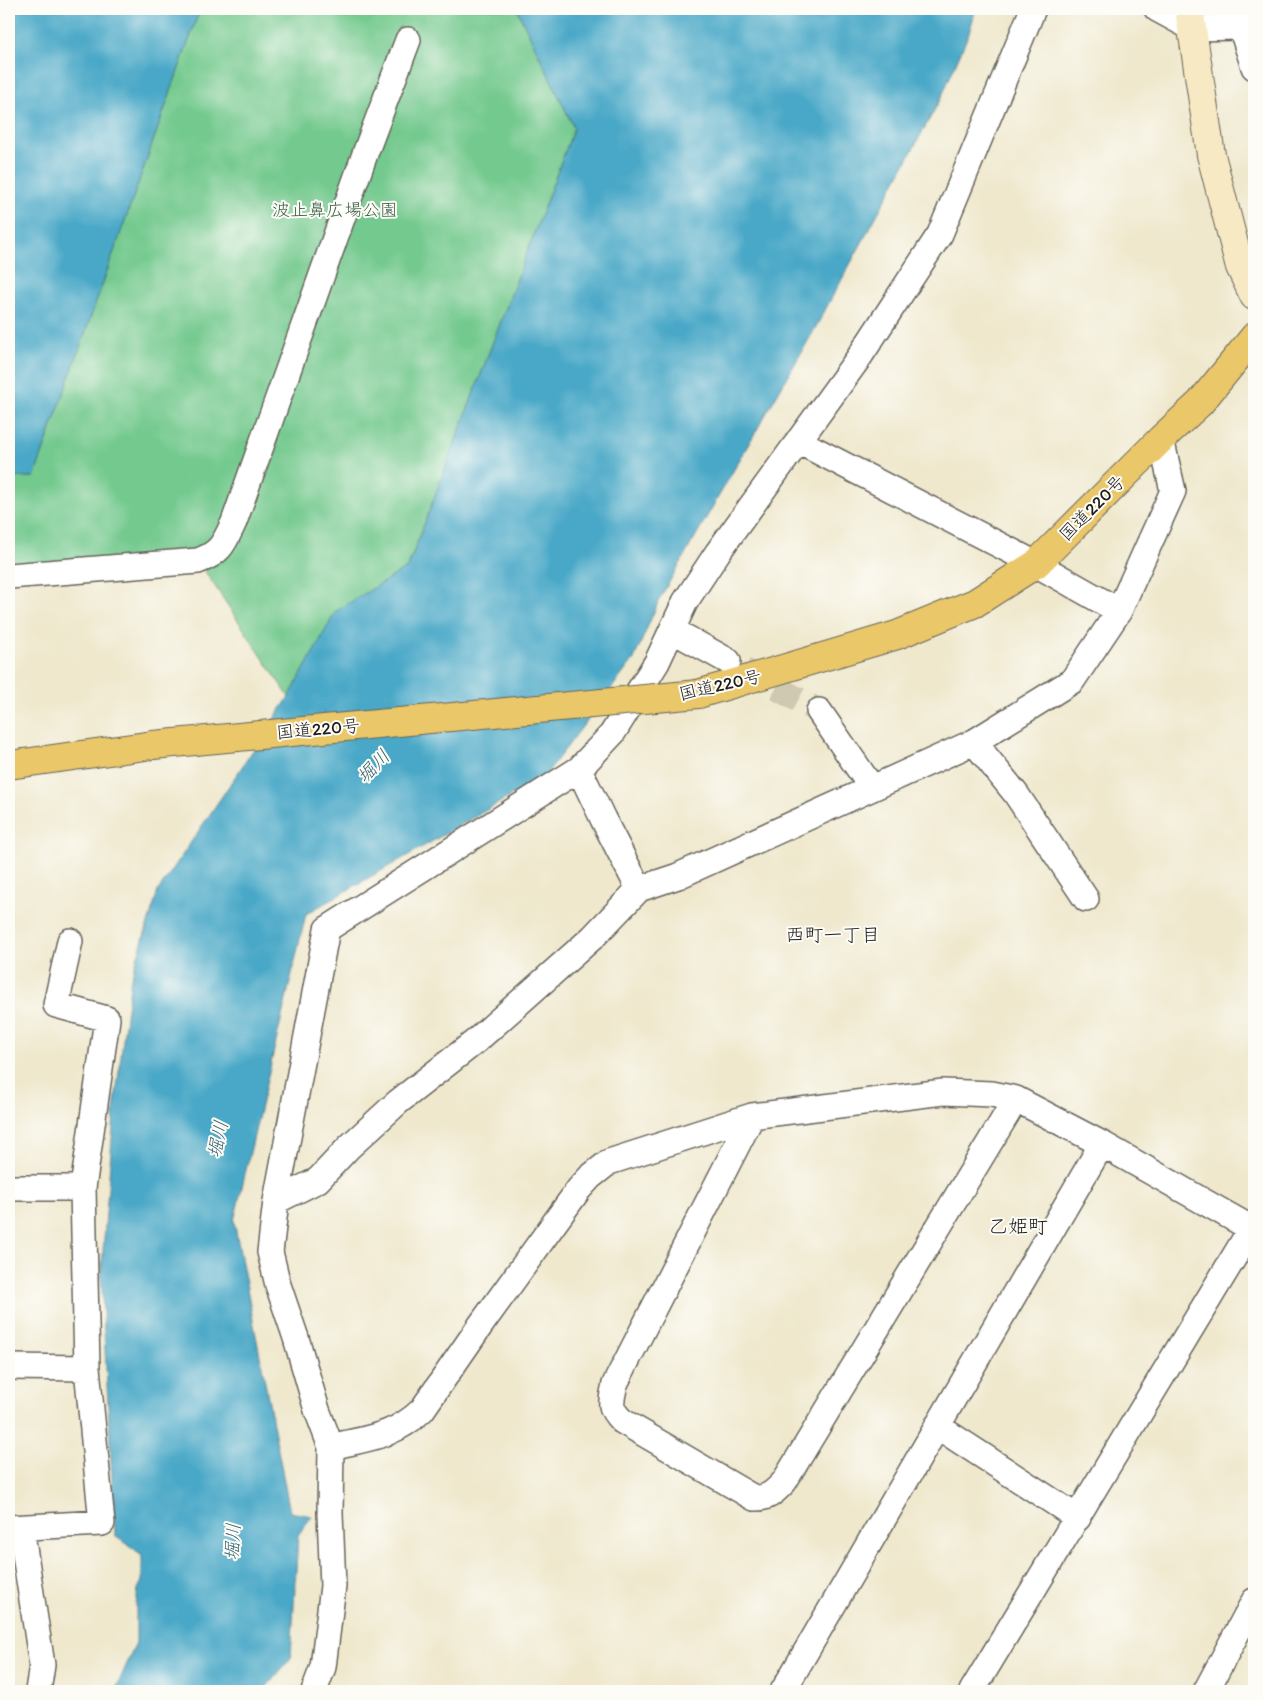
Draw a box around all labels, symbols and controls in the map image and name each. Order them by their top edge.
park label: 波止鼻広場公園 [272,199,398,221]
street label: 国道220号 [1055,471,1129,545]
street label: 国道220号 [677,665,763,705]
street label: 国道220号 [275,714,361,744]
water label: 堀川 [352,745,395,788]
district label: 西町一丁目 [785,923,881,946]
water label: 堀川 [202,1118,233,1160]
district label: 乙姫町 [988,1214,1048,1238]
water label: 堀川 [220,1522,245,1562]

